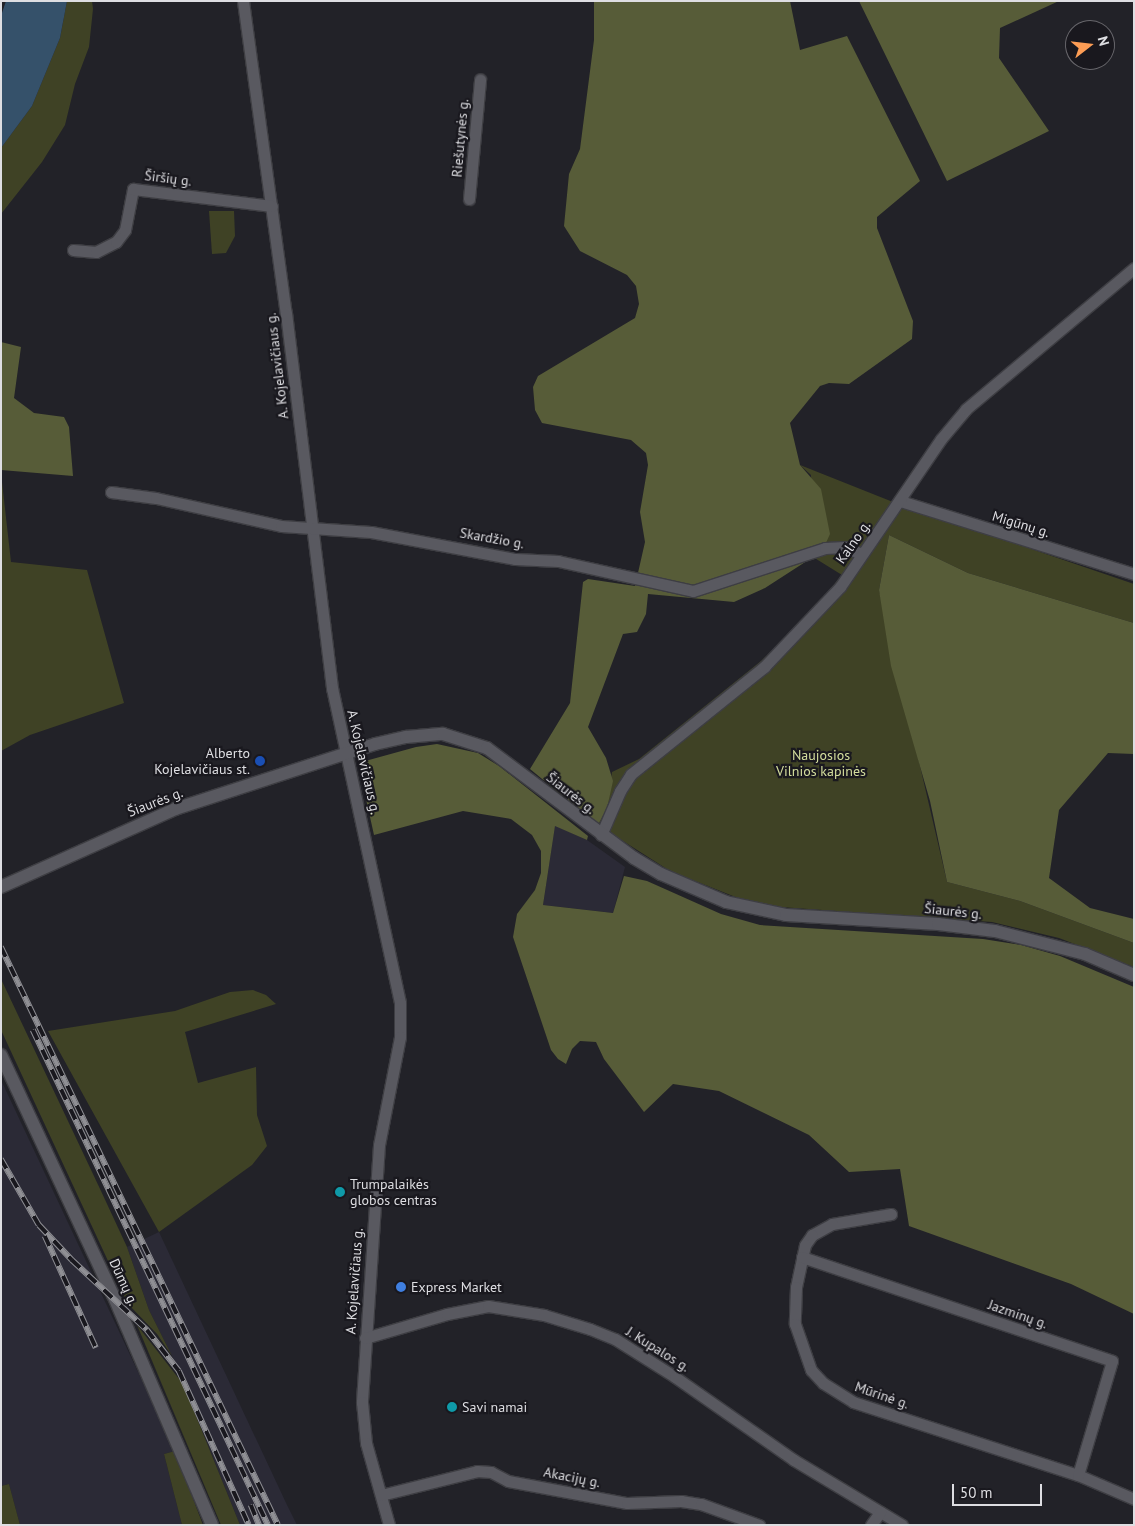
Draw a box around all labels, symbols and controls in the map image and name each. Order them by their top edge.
north arrow [1065,20,1115,70]
text: N [1094,34,1113,48]
street label: Riešutynės g. [448,98,472,178]
street label: Širšių g. [143,167,193,189]
street label: A. Kojelavičiaus g. [262,311,292,421]
street label: Migūnų g. [990,507,1052,541]
street label: Kalno g. [832,517,874,567]
street label: Skardžio g. [458,524,526,552]
street label: A. Kojelavičiaus g. [344,708,384,816]
place label: Alberto Kojelavičiaus st. [154,745,250,778]
park label: Naujosios Vilnios kapinės [776,747,866,780]
marker: Alberto Kojelavičiaus st. [254,755,266,767]
street label: Šiaurės g. [543,769,599,817]
street label: Šiaurės g. [125,784,185,820]
street label: Šiaurės g. [923,900,983,922]
place label: Trumpalaikės globos centras [350,1176,437,1208]
marker: Trumpalaikės globos centras [334,1186,346,1198]
street label: A. Kojelavičiaus g. [342,1227,366,1335]
street label: Dūmų g. [106,1256,142,1308]
place label: Express Market [411,1279,502,1295]
marker: Express Market [395,1281,407,1293]
street label: Jazminų g. [986,1296,1050,1332]
street label: J. Kupalos g. [623,1323,693,1375]
street label: Mūrinė g. [853,1378,911,1412]
place label: Savi namai [462,1399,527,1415]
marker: Savi namai [446,1401,458,1413]
street label: Akacijų g. [542,1463,602,1491]
scale bar [955,1474,1045,1506]
text: 50 m [960,1483,993,1502]

